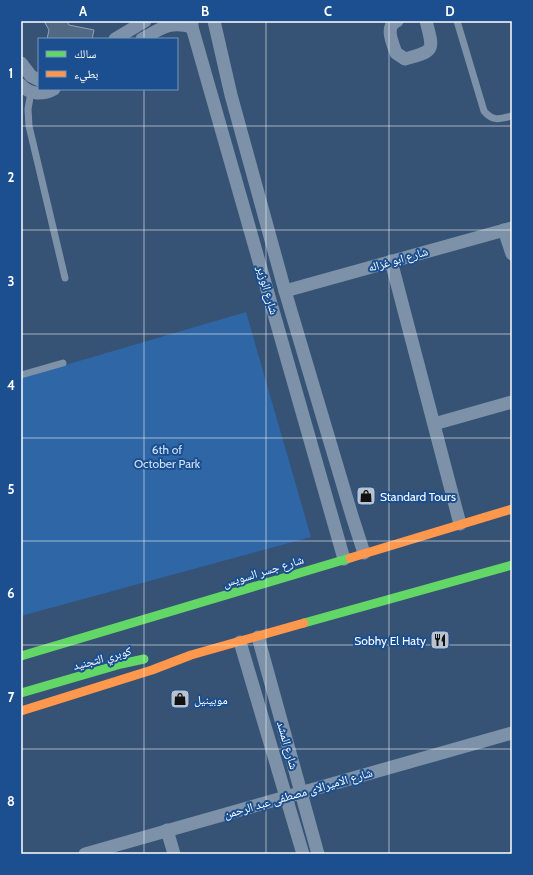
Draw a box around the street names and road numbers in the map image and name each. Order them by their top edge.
street label: شارع ابو غزاله [366,243,430,276]
street label: شارع الوزير [253,263,282,317]
street label: شارع جسر السويس [221,552,306,591]
street label: كوبري التجنيد [71,643,134,676]
street label: شارع المشد [273,719,302,771]
street label: شارع الاميرالاى مصطفى عبد الرحمن [222,765,375,822]

